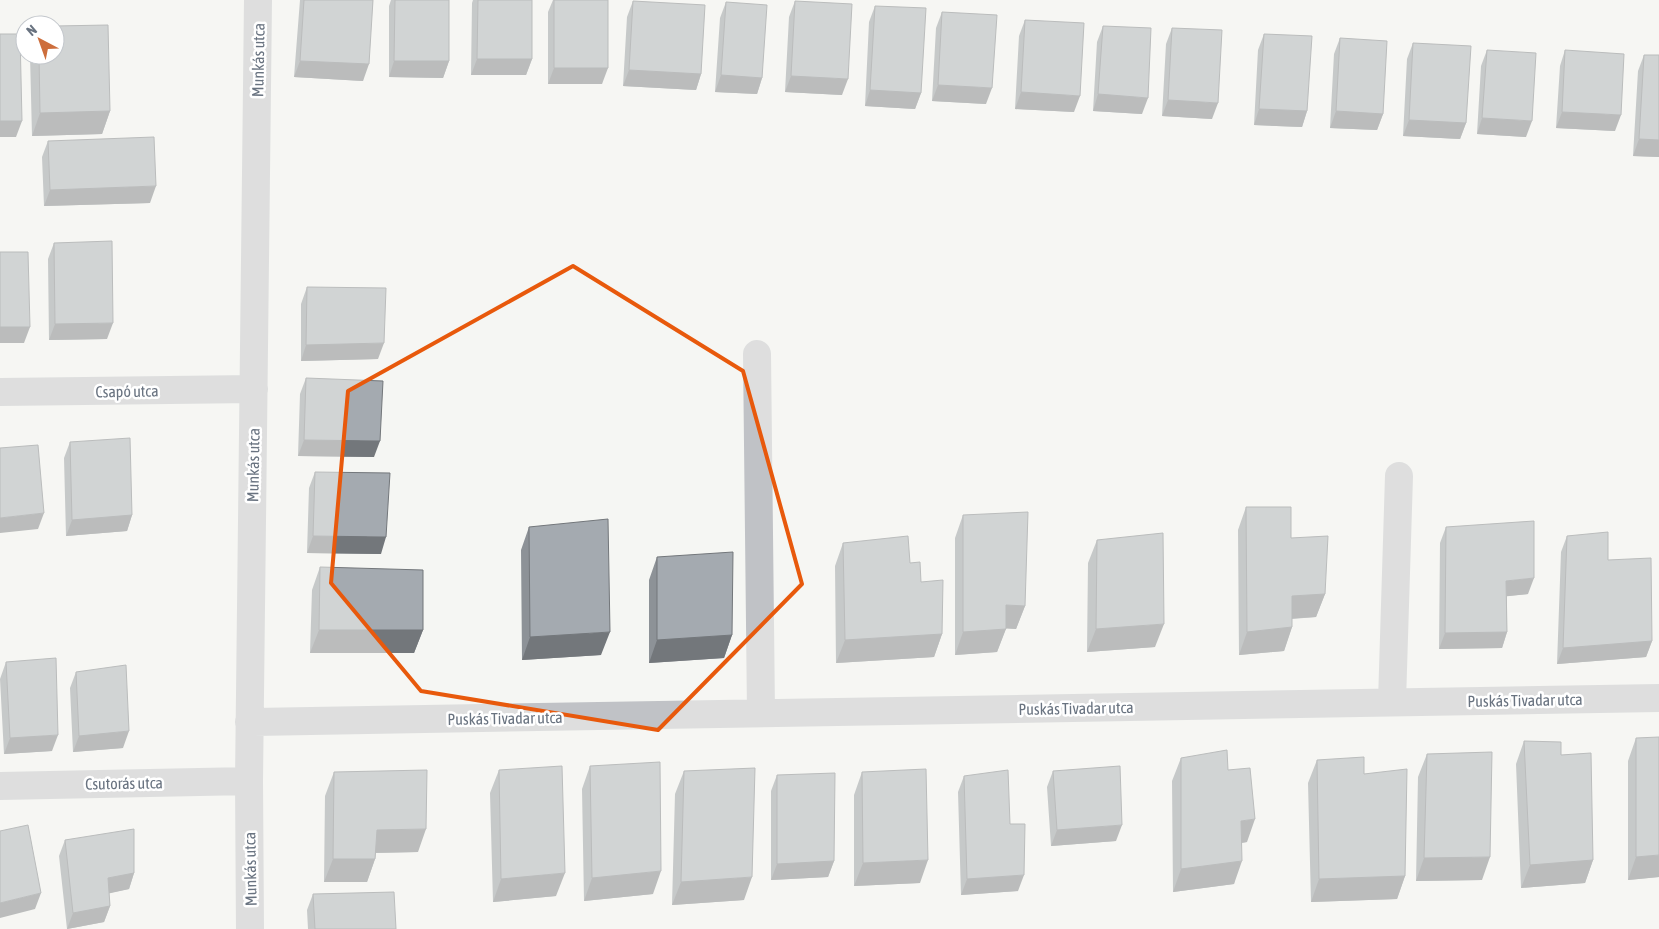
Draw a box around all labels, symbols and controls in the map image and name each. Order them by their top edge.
north arrow [15,15,65,65]
text: N [23,21,40,39]
street label: Munkás utca [248,23,268,97]
street label: Csapó utca [95,381,159,402]
street label: Munkás utca [243,428,263,502]
street label: Puskás Tivadar utca [1467,690,1583,710]
street label: Puskás Tivadar utca [1018,698,1134,718]
street label: Puskás Tivadar utca [447,708,563,728]
street label: Csutorás utca [85,773,163,793]
street label: Munkás utca [240,832,260,906]

